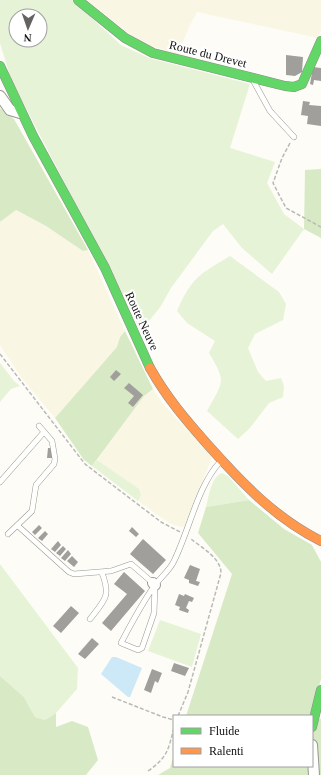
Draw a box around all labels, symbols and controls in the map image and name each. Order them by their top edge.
north arrow [8,8,48,48]
text: N [23,32,32,44]
street label: Route du Drevet [168,38,249,71]
street label: Route Neuve [122,290,162,352]
legend [173,715,313,767]
text: Fluide [209,724,240,738]
text: Ralenti [209,744,244,758]

